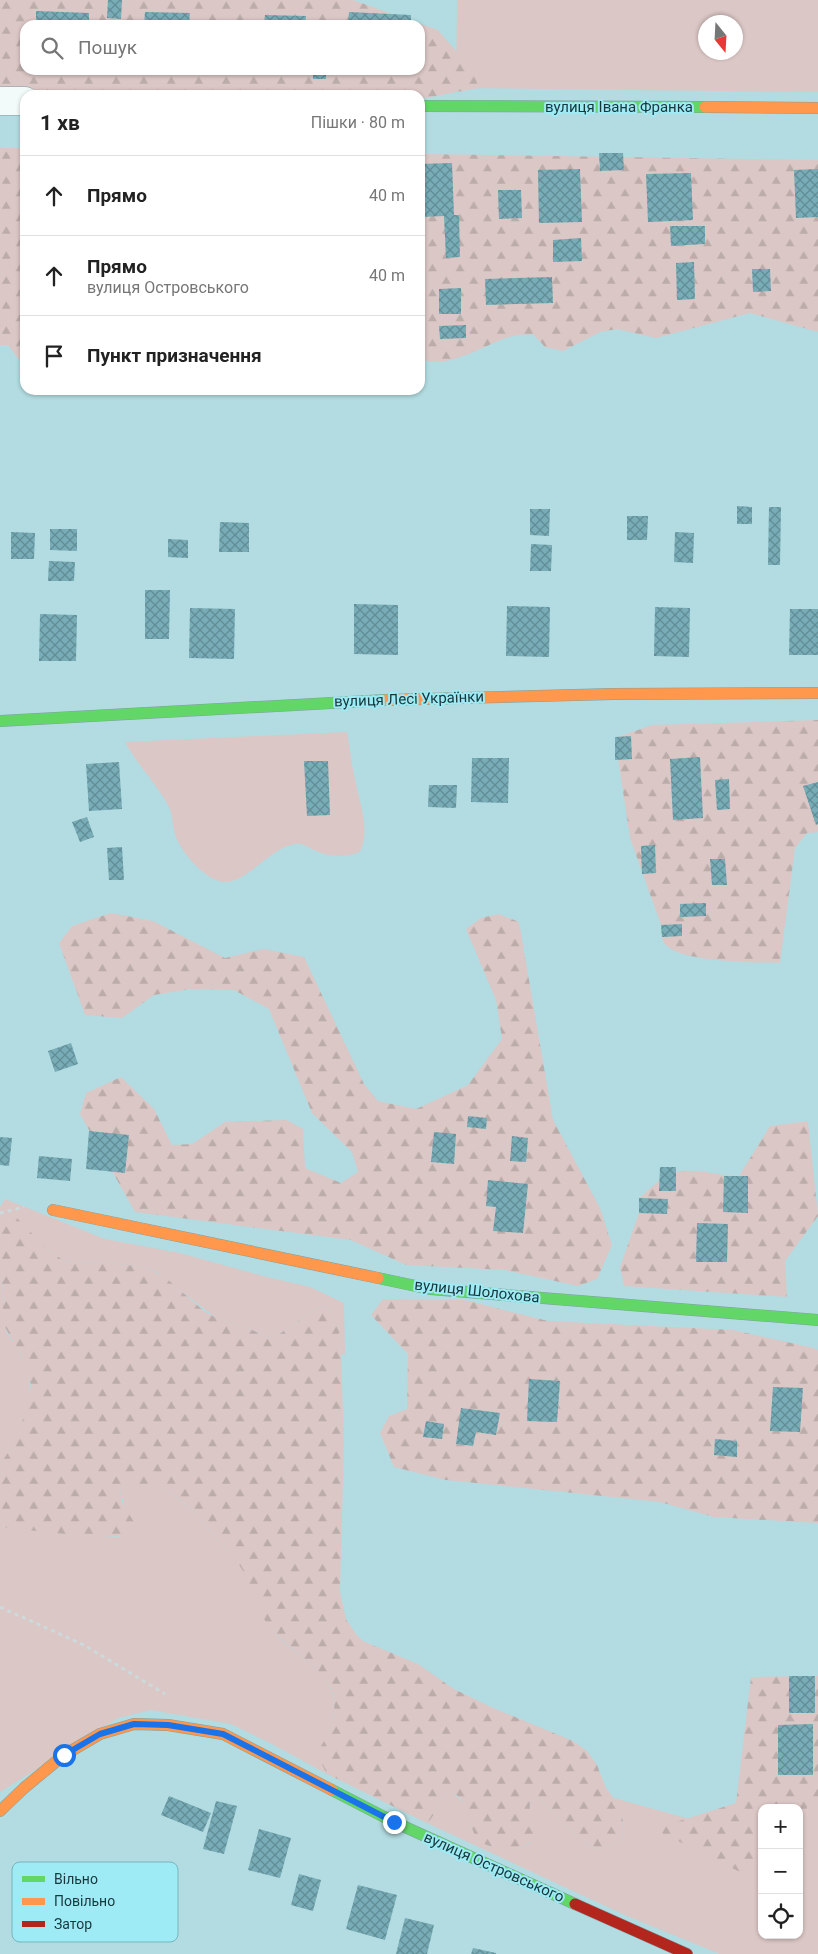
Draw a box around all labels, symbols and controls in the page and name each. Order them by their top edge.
north arrow [698,15,743,60]
search box [20,20,425,75]
icon: search [38,34,66,62]
text: Пошук [78,36,137,59]
street label: вулиця Івана Франка [545,98,693,116]
text: 1 хв [40,111,80,135]
text: Пішки · 80 m [311,113,405,132]
icon: ahead [40,182,68,210]
text: Прямо [87,184,147,207]
text: 40 m [369,186,405,205]
text: Прямо [87,255,147,278]
icon: ahead [40,262,68,290]
text: 40 m [369,266,405,285]
text: вулиця Островського [87,278,249,297]
icon: arrive [40,342,68,370]
text: Пункт призначення [87,344,262,367]
street label: вулиця Лесі Українки [334,687,484,711]
street label: вулиця Шолохова [414,1275,540,1307]
route start [53,1744,76,1767]
map controls [758,1804,803,1939]
button: + [758,1804,803,1849]
route end [383,1811,406,1834]
street label: вулиця Островського [421,1828,567,1906]
button: − [758,1849,803,1894]
legend [12,1862,178,1942]
text: Вільно [54,1871,98,1887]
text: Повільно [54,1893,115,1909]
button: locate [758,1894,803,1939]
text: Затор [54,1916,92,1932]

